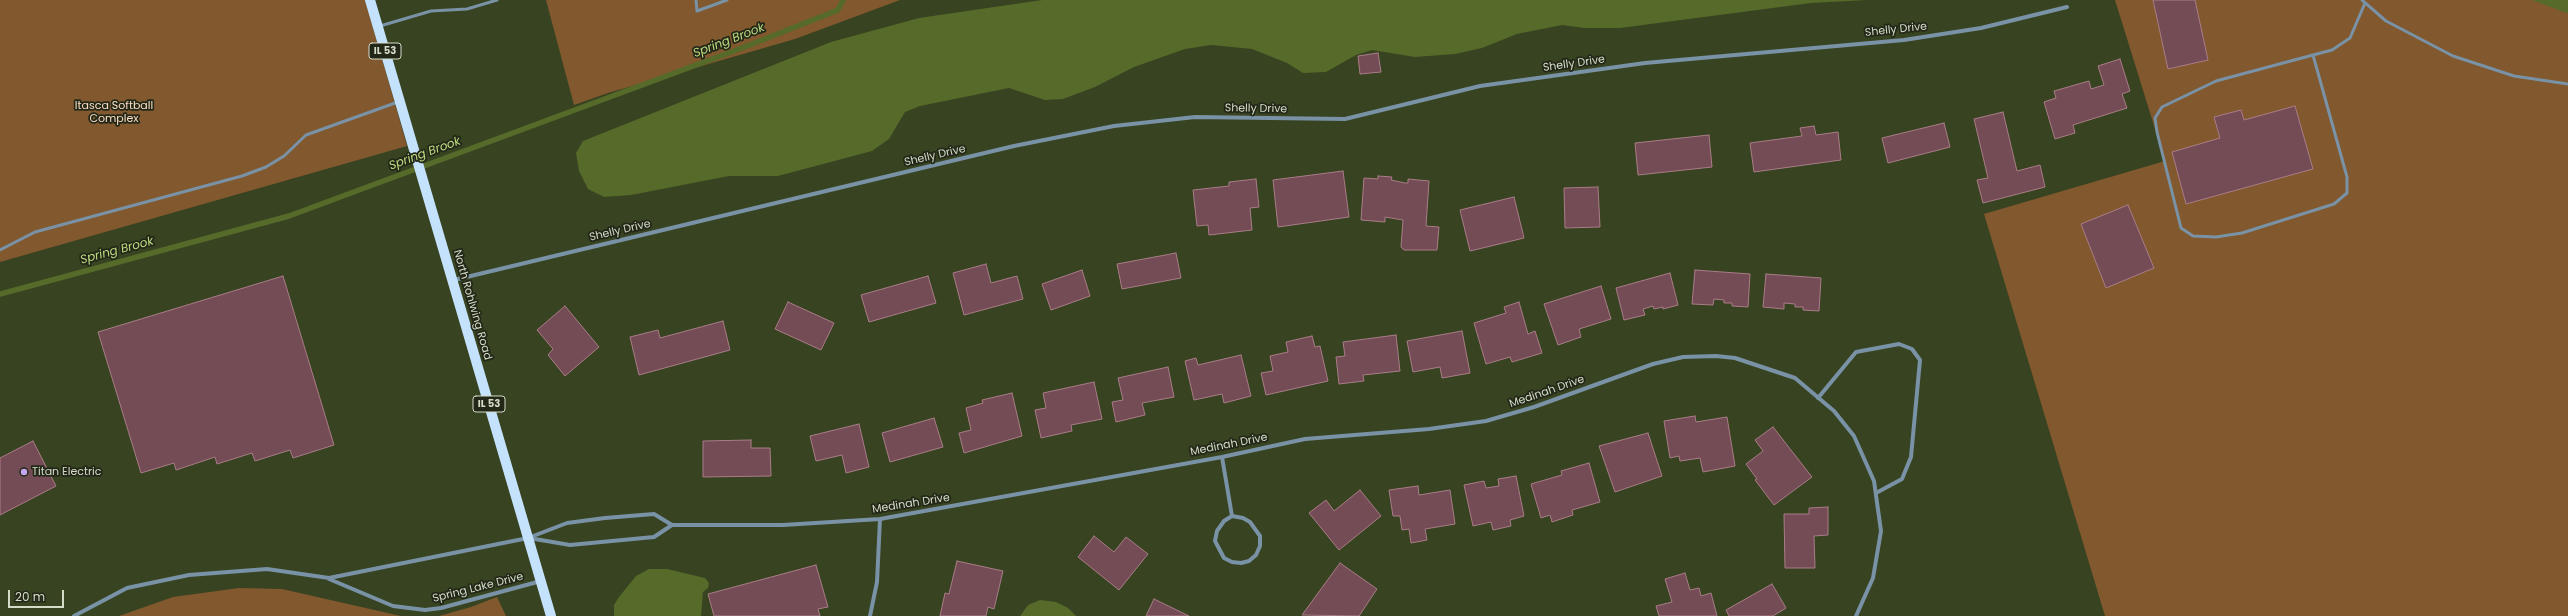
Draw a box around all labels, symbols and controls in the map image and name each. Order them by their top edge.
street label: Shelly Drive [1864,20,1928,40]
water label: Spring Brook [691,21,767,61]
road number: IL 53 [369,43,401,59]
street label: Shelly Drive [1542,53,1606,75]
park label: Itasca Softball Complex [75,99,153,125]
street label: Shelly Drive [1225,102,1287,116]
water label: Spring Brook [387,134,463,174]
street label: Shelly Drive [903,143,967,169]
street label: Shelly Drive [588,218,652,244]
water label: Spring Brook [79,234,155,268]
street label: North Rohlwing Road [450,248,494,362]
street label: Medinah Drive [1508,373,1586,411]
road number: IL 53 [473,396,505,412]
street label: Medinah Drive [1189,431,1269,459]
place label: Titan Electric [32,465,101,479]
marker: Titan Electric [19,467,29,477]
street label: Medinah Drive [871,491,951,517]
street label: Spring Lake Drive [431,570,525,606]
scale bar [10,582,66,608]
text: 20 m [15,588,45,605]

